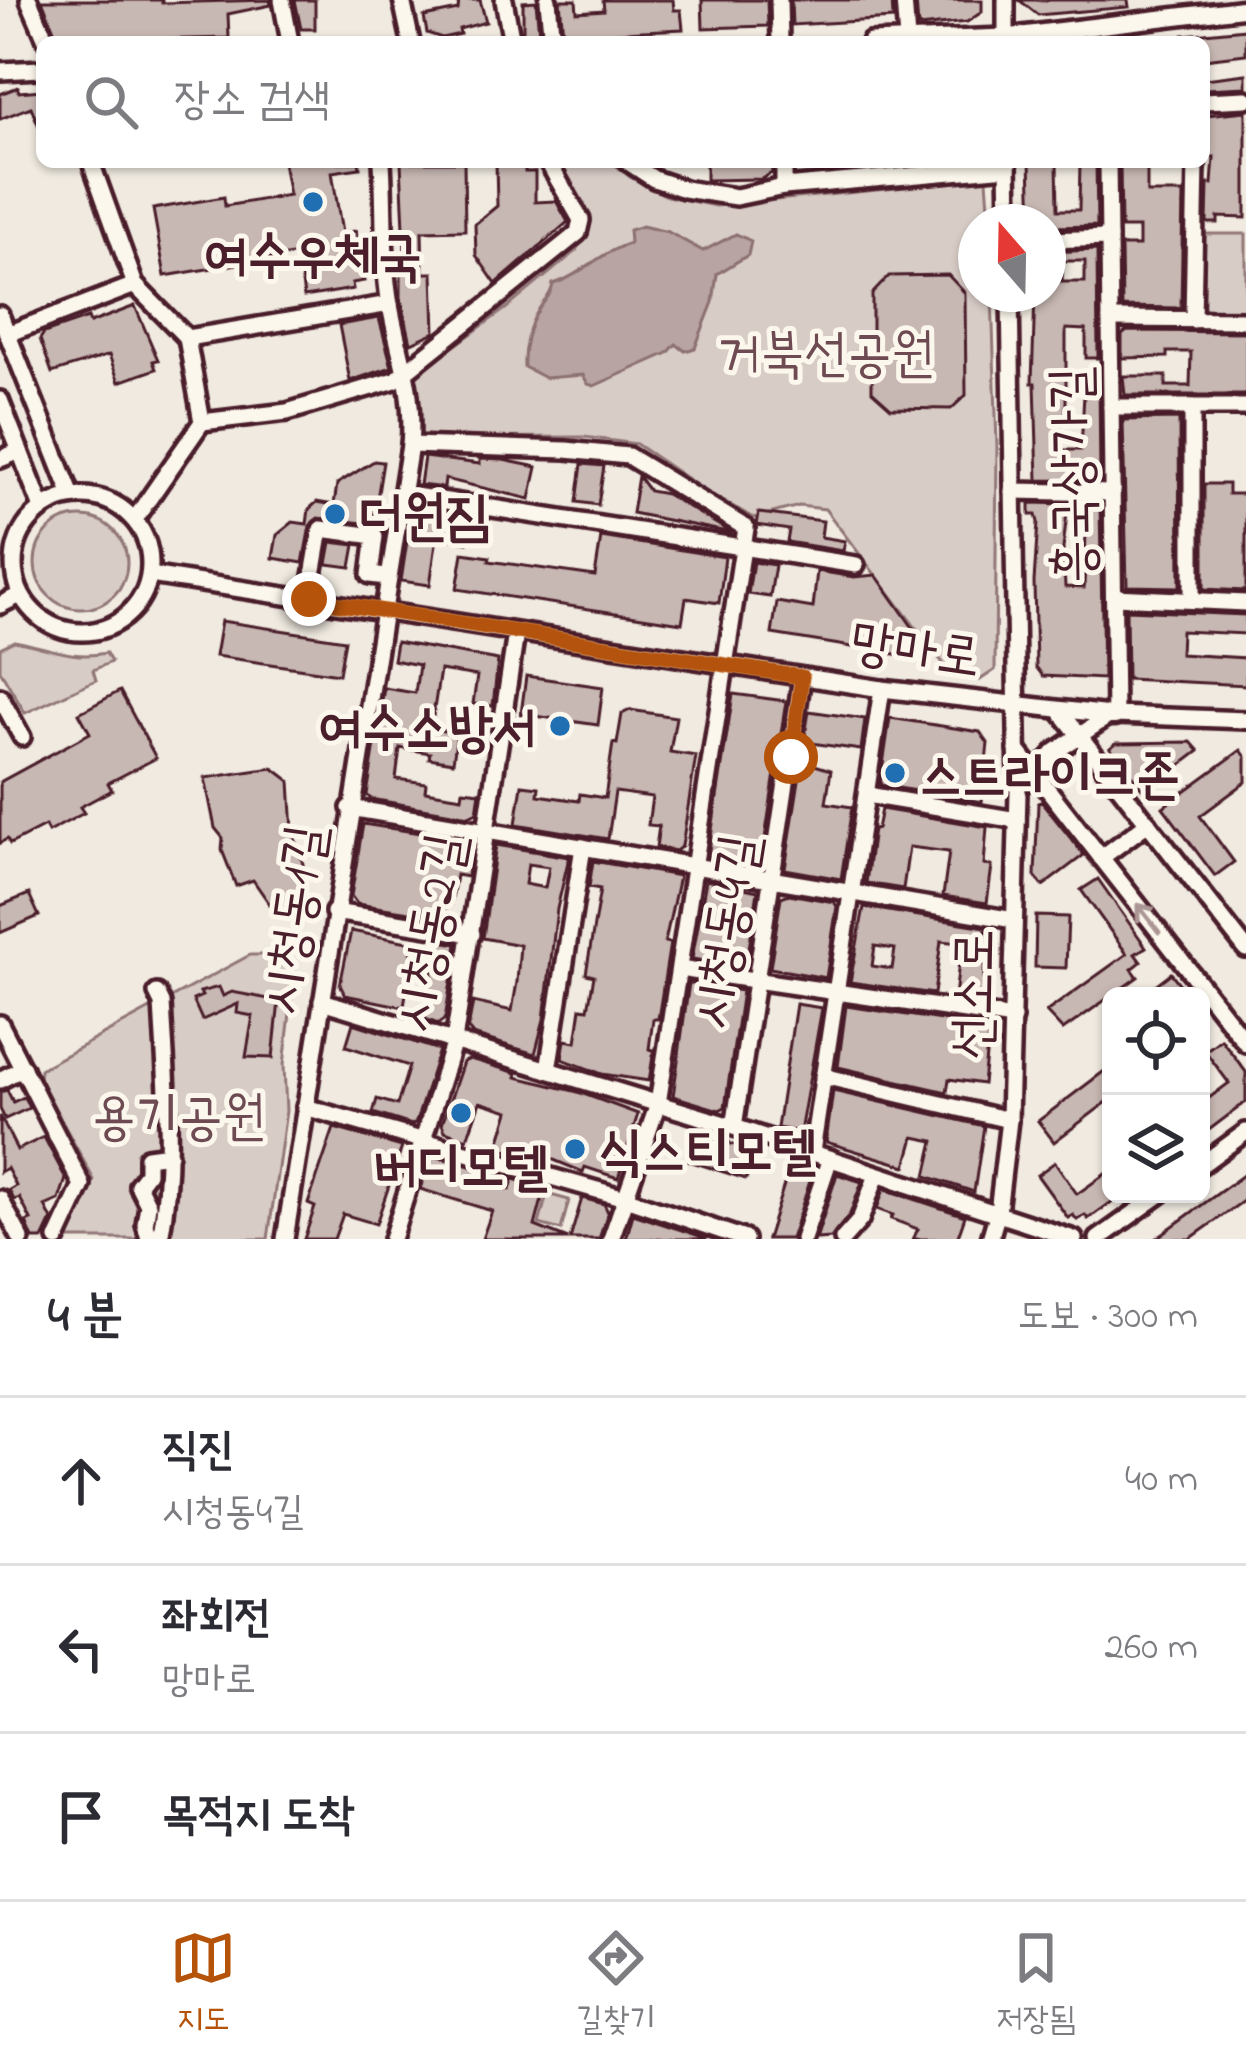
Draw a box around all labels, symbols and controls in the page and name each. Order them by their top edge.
search box [36,36,1210,168]
icon: search [78,69,144,135]
text: 장소 검색 [174,69,330,135]
marker: 여수우체국 [300,189,326,215]
north arrow [958,204,1066,312]
place label: 여수우체국 [204,221,422,299]
park label: 거북선공원 [717,318,935,396]
street label: 흥국상가길 [1035,366,1117,584]
place label: 더원짐 [359,481,489,559]
marker: 더원짐 [322,501,348,527]
route end [282,572,336,626]
street label: 망마로 [845,605,985,701]
place label: 여수소방서 [319,693,536,771]
marker: 여수소방서 [547,713,573,739]
route start [764,730,818,784]
place label: 스트라이크존 [919,740,1180,818]
marker: 스트라이크존 [882,760,908,786]
street label: 시청동1길 [245,820,349,1020]
street label: 시청동2길 [377,827,489,1039]
street label: 시청동4길 [675,829,783,1035]
one-way arrow [1135,903,1162,935]
street label: 선소로 [937,928,1017,1060]
map controls [1102,987,1210,1203]
button: locate [1102,987,1210,1095]
park label: 용기공원 [92,1081,266,1159]
button: layers [1102,1095,1210,1203]
marker: 버디모텔 [448,1100,474,1126]
place label: 식스티모텔 [599,1116,816,1194]
place label: 버디모텔 [374,1132,548,1210]
marker: 식스티모텔 [562,1136,588,1162]
text: 4 분 [48,1280,123,1355]
text: 도보 · 300 m [1018,1289,1198,1346]
text: 직진 [162,1419,234,1485]
icon: ahead [48,1448,114,1514]
text: 40 m [1125,1452,1198,1509]
text: 시청동4길 [162,1485,304,1542]
text: 좌회전 [162,1587,271,1653]
icon: left [48,1616,114,1682]
text: 260 m [1105,1620,1198,1677]
text: 망마로 [162,1653,256,1710]
icon: arrive [48,1784,114,1850]
text: 목적지 도착 [162,1784,354,1850]
tab: 지도 [170,1925,236,2045]
tab: 길찾기 [576,1925,656,2045]
tab: 저장됨 [996,1925,1076,2045]

